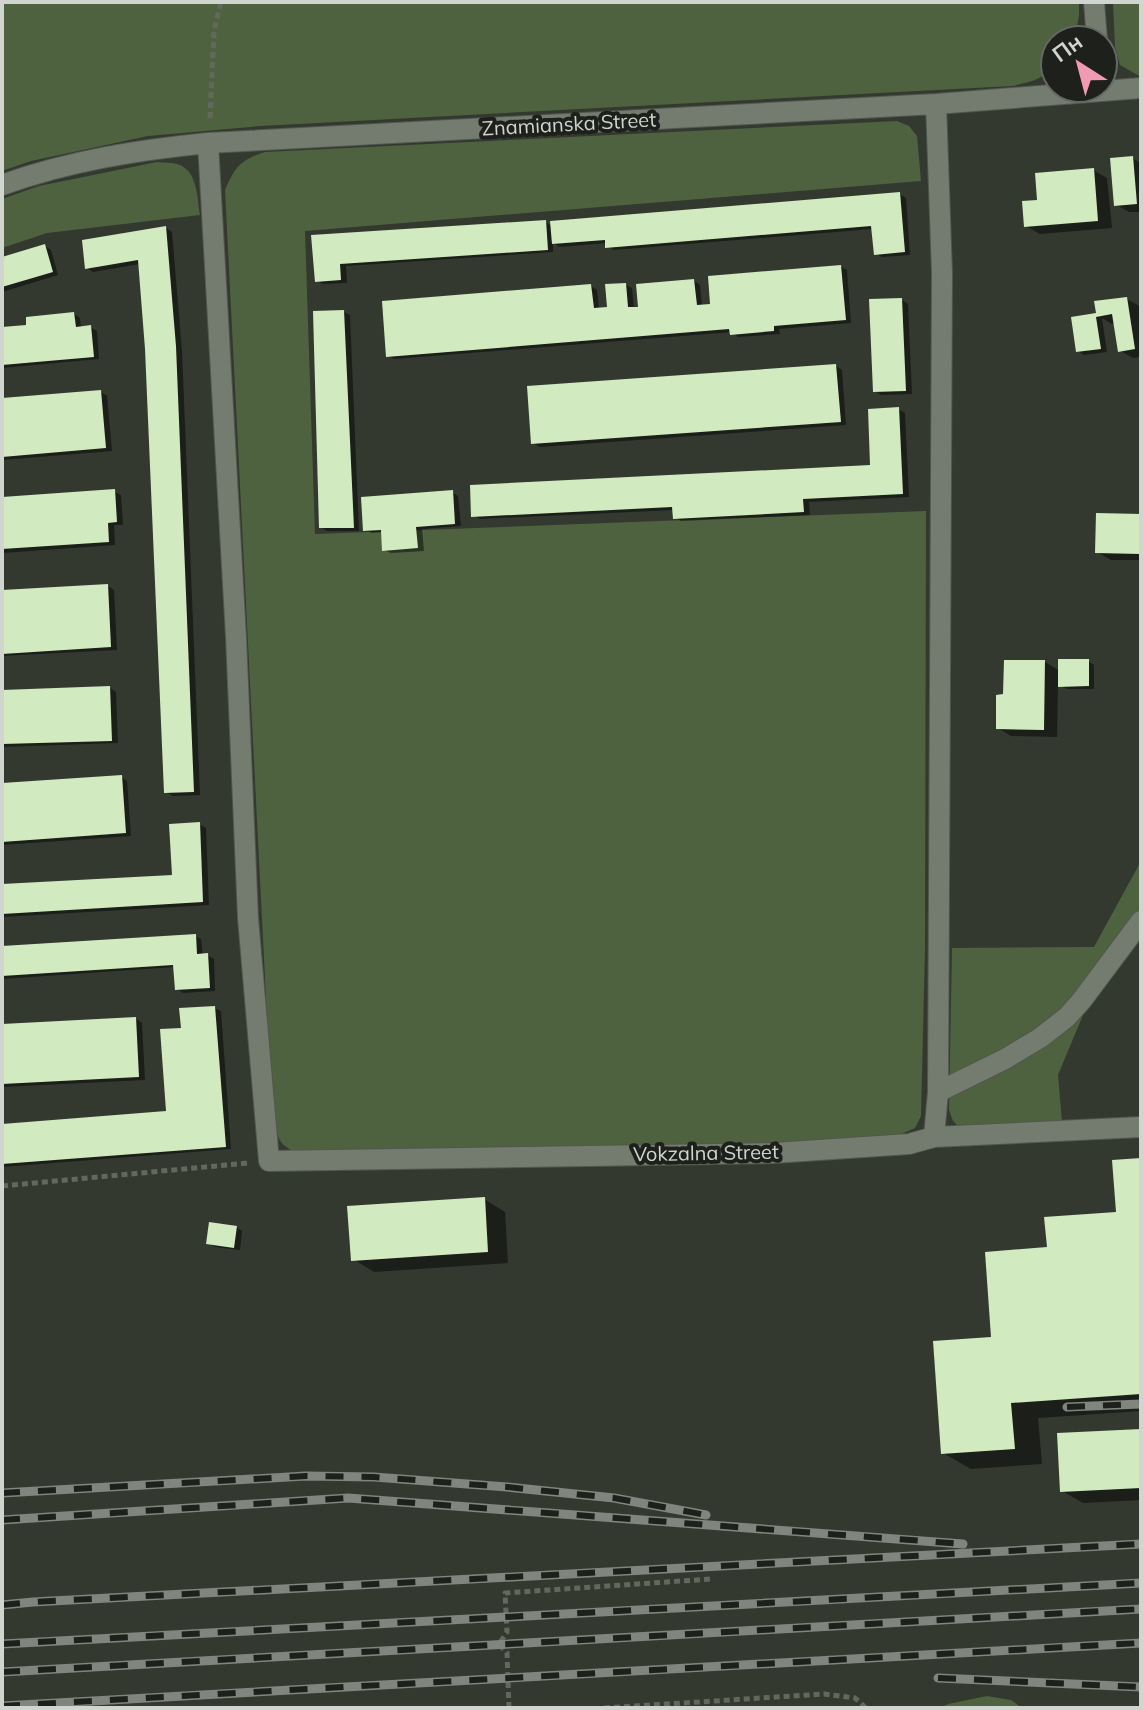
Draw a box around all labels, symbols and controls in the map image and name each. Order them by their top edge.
north arrow [1039,24,1119,104]
text: Пн [1047,28,1088,68]
street label: Znamianska Street [481,106,657,141]
street label: Vokzalna Street [633,1139,779,1166]

